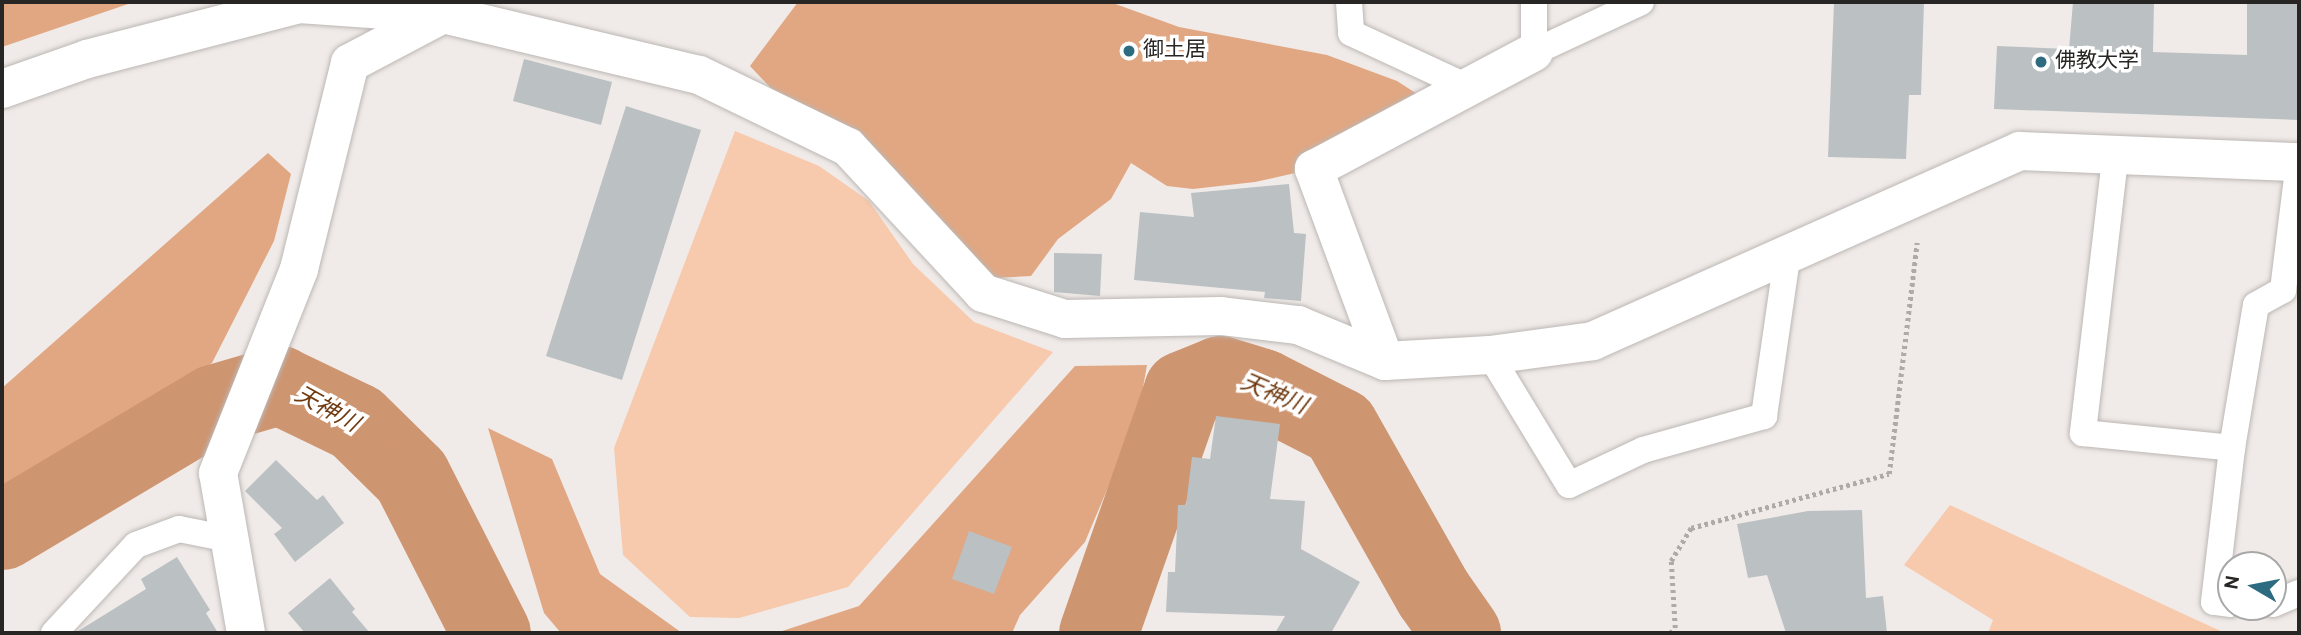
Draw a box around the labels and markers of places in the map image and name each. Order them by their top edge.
place label: 御土居 [1143,38,1206,64]
marker: 御土居 [1121,43,1137,59]
place label: 佛教大学 [2055,49,2139,75]
marker: 佛教大学 [2033,54,2049,70]

